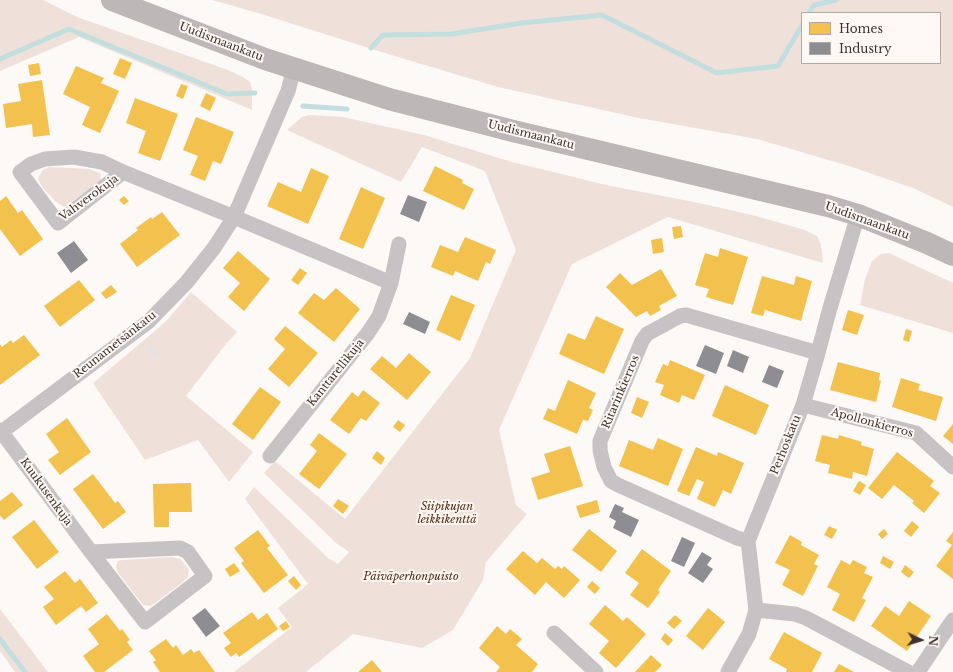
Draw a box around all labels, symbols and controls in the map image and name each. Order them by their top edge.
legend [801,12,941,64]
street label: Uudismaankatu [177,20,265,64]
text: Homes [839,21,883,36]
text: Industry [839,41,892,56]
street label: Uudismaankatu [486,118,576,152]
street label: Vahverokuja [57,172,121,224]
street label: Uudismaankatu [823,200,911,242]
street label: Reunametsänkatu [71,309,159,381]
street label: Kanttarellikuja [305,337,367,409]
street label: Ritarinkierros [600,353,642,431]
street label: Apollonkierros [829,406,915,440]
street label: Perhoskatu [768,413,804,477]
street label: Kuukusenkuja [17,456,75,528]
park label: Siipikujan leikkikenttä [417,500,477,526]
park label: Päiväperhonpuisto [363,570,459,584]
north arrow [901,620,941,660]
text: N [926,635,940,646]

